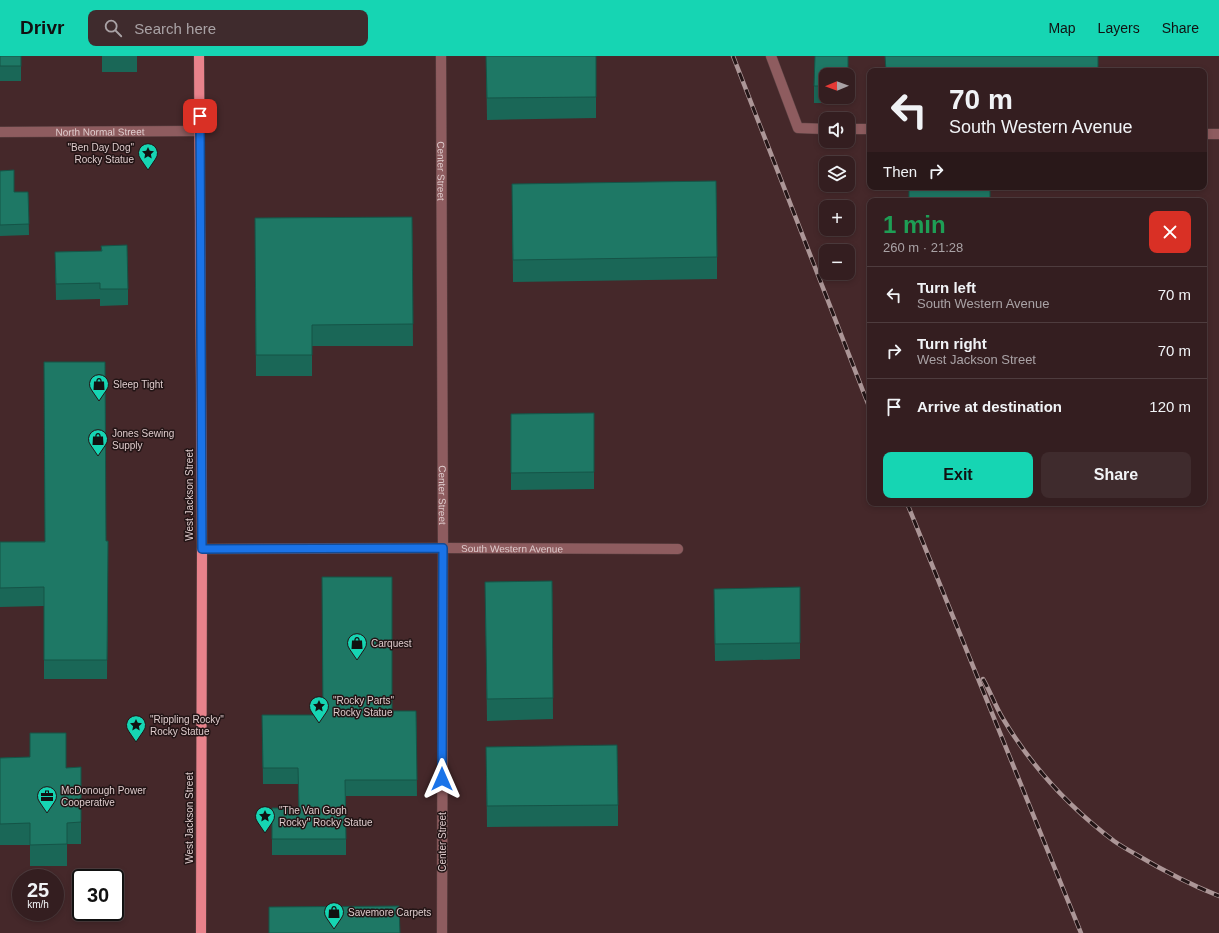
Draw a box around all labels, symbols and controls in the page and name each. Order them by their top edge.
search box [88,10,368,46]
text: Drivr [20,17,64,38]
icon: search [102,17,124,39]
text: Search here [134,20,216,37]
text: Map [1048,20,1076,36]
text: Layers [1098,20,1140,36]
text: Share [1162,20,1199,36]
north arrow [819,68,855,104]
map controls [819,68,855,280]
icon: left [883,84,935,136]
text: 70 m [949,84,1013,115]
pin [183,99,217,133]
icon: arrive [189,105,211,127]
button: sound [819,112,855,148]
text: South Western Avenue [949,117,1132,137]
street label: North Normal Street [55,126,145,138]
street label: Center Street [435,141,447,201]
place label: "Ben Day Dog" Rocky Statue [67,142,134,165]
place icon: "Ben Day Dog" Rocky Statue [137,142,159,170]
button: layers [819,156,855,192]
icon: right [925,160,947,182]
text: Then [883,163,917,180]
button: + [819,200,855,236]
text: 1 min [883,211,946,238]
button: close [1149,211,1191,253]
text: 260 m · 21:28 [883,240,963,255]
button: − [819,244,855,280]
text: Turn left [917,279,976,296]
icon: left [883,284,905,306]
text: 70 m [1158,286,1191,303]
text: South Western Avenue [917,296,1050,311]
text: Turn right [917,335,987,352]
icon: right [883,340,905,362]
text: 70 m [1158,342,1191,359]
text: West Jackson Street [917,352,1036,367]
shop icon: Sleep Tight [88,373,110,401]
place label: Sleep Tight [113,379,163,390]
icon: arrive [883,396,905,418]
text: Arrive at destination [917,398,1062,415]
text: 120 m [1149,398,1191,415]
shop icon: Jones Sewing Supply [87,428,109,456]
place label: Jones Sewing Supply [112,428,174,451]
street label: West Jackson Street [184,449,195,541]
button: Exit [883,452,1033,498]
button: Share [1041,452,1191,498]
street label: Center Street [437,465,448,525]
street label: South Western Avenue [461,543,563,555]
shop icon: Carquest [346,632,368,660]
place label: Carquest [371,638,412,649]
place icon: "Rocky Parts" Rocky Statue [308,695,330,723]
place label: "Rocky Parts" Rocky Statue [333,695,394,718]
place icon: "Rippling Rocky" Rocky Statue [125,714,147,742]
place label: "Rippling Rocky" Rocky Statue [150,714,224,737]
position arrow [421,758,463,800]
street label: West Jackson Street [184,772,195,864]
office icon: McDonough Power Cooperative [36,785,58,813]
place label: McDonough Power Cooperative [61,785,147,808]
place icon: "The Van Gogh Rocky" Rocky Statue [254,805,276,833]
place label: "The Van Gogh Rocky" Rocky Statue [279,805,373,828]
street label: Center Street [437,812,448,872]
speed limit sign: 30 [72,869,124,921]
text: 25 [27,879,49,901]
text: km/h [27,899,49,910]
shop icon: Savemore Carpets [323,901,345,929]
place label: Savemore Carpets [348,907,431,918]

